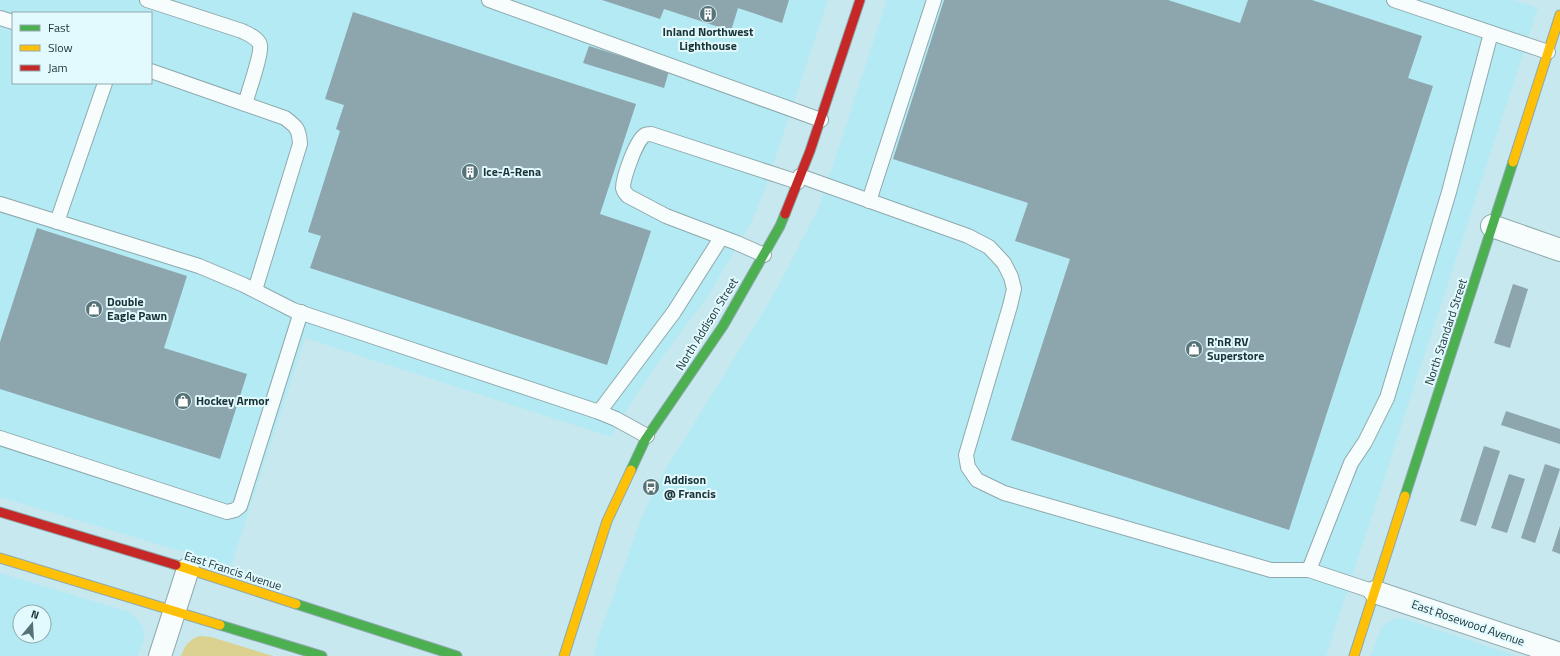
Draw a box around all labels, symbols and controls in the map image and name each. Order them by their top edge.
building icon: Inland Northwest Lighthouse [698,4,718,24]
legend [12,12,152,84]
text: Fast [48,18,71,37]
place label: Inland Northwest Lighthouse [663,22,754,55]
text: Slow [48,38,73,57]
text: Jam [48,58,68,77]
building icon: Ice-A-Rena [460,162,480,182]
place label: Ice-A-Rena [483,162,541,181]
street label: North Addison Street [670,273,743,374]
street label: North Standard Street [1419,275,1472,388]
place label: Double Eagle Pawn [107,292,167,325]
shop icon: Double Eagle Pawn [84,299,104,319]
place label: R'nR RV Superstore [1207,332,1264,365]
shop icon: R'nR RV Superstore [1184,339,1204,359]
shop icon: Hockey Armor [173,391,193,411]
place label: Hockey Armor [196,391,270,410]
place label: Addison @ Francis [664,470,716,503]
bus stop icon: Addison @ Francis [641,477,661,497]
street label: East Francis Avenue [182,546,284,595]
street label: East Rosewood Avenue [1409,594,1527,651]
north arrow [12,604,52,644]
text: N [29,606,41,623]

